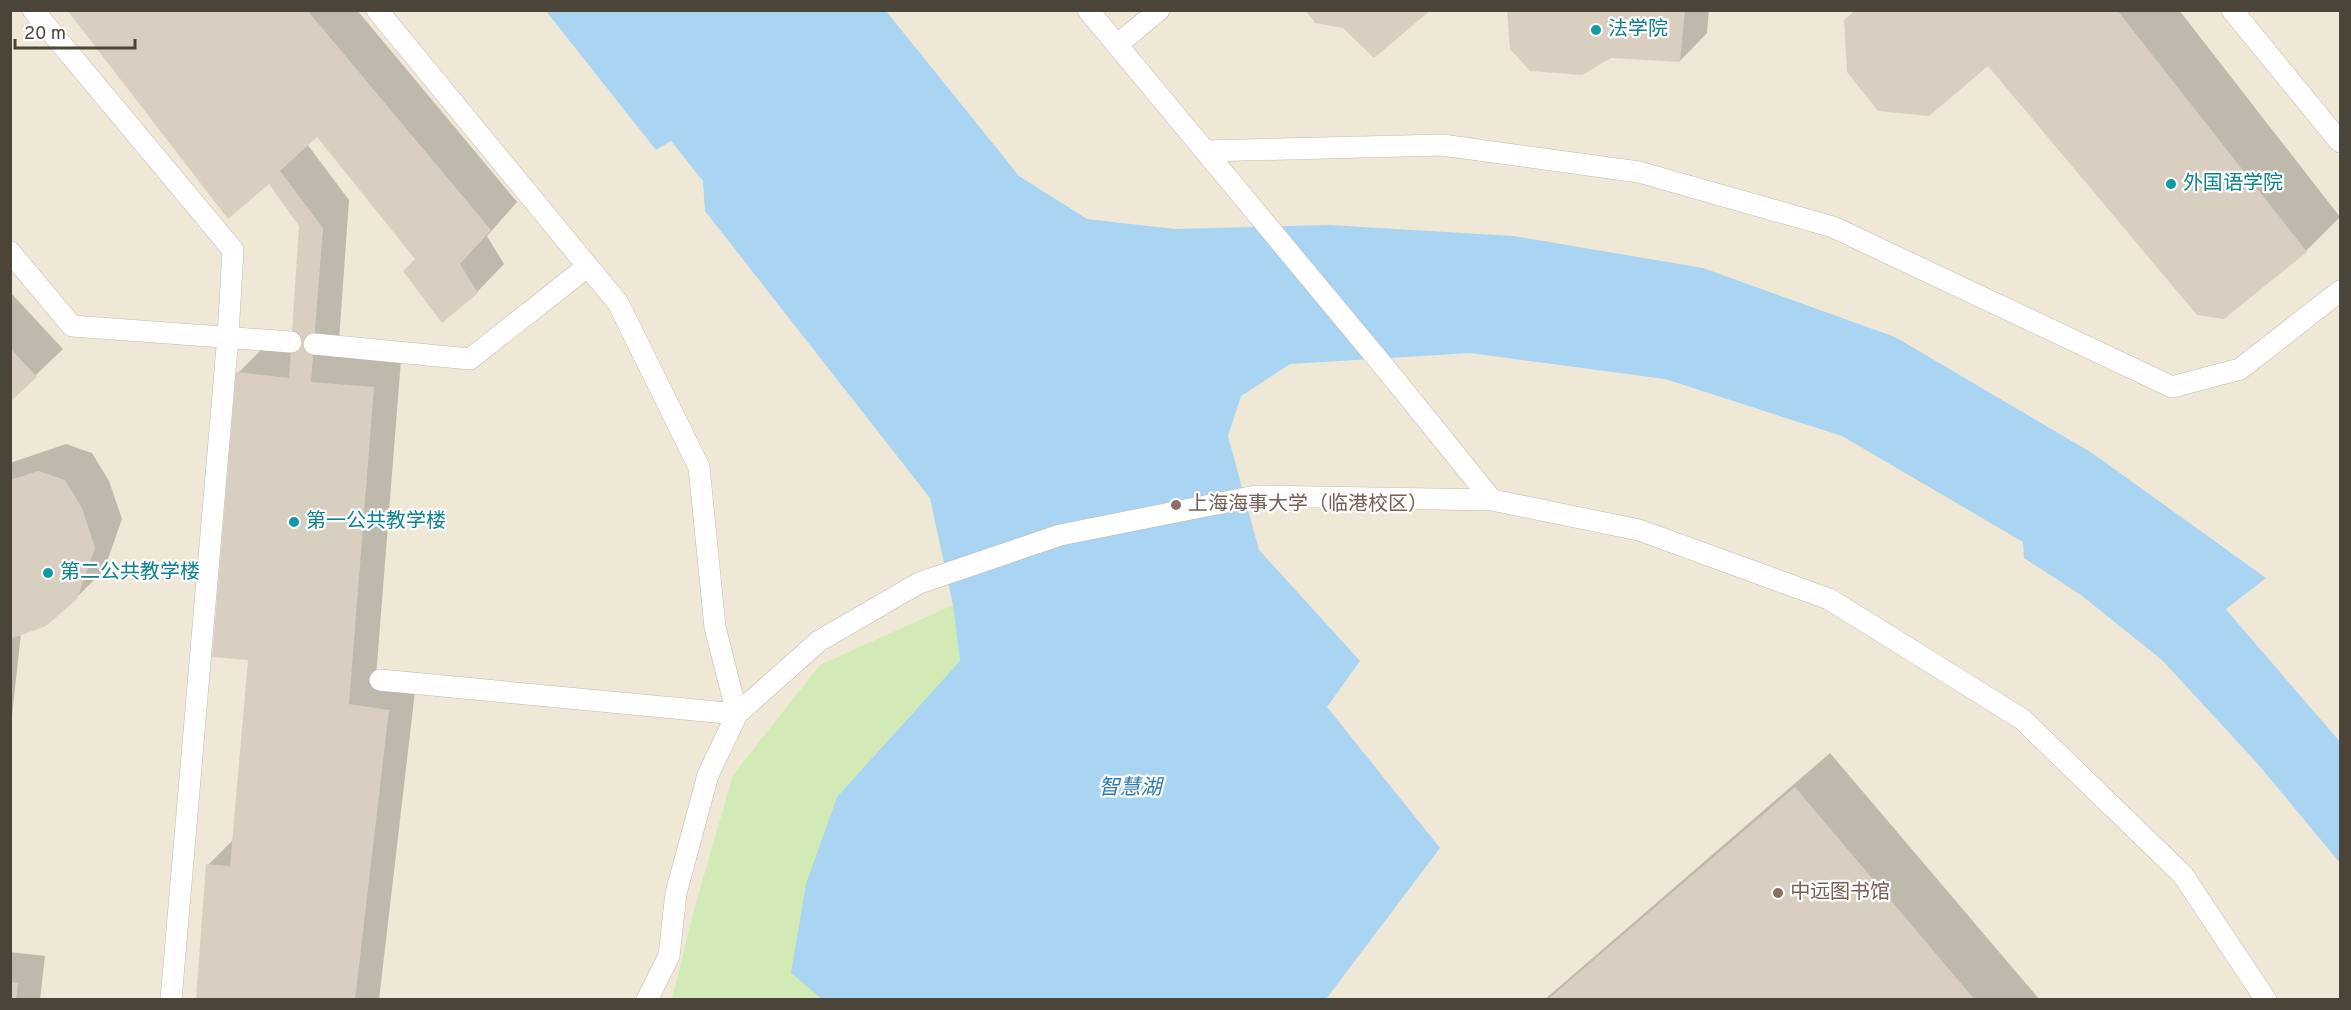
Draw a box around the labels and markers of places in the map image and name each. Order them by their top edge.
place label: 法学院 [1608,17,1668,43]
marker: 法学院 [1589,23,1603,37]
place label: 外国语学院 [2183,171,2283,197]
marker: 外国语学院 [2164,177,2178,191]
place label: 上海海事大学（临港校区） [1188,492,1428,518]
marker: 上海海事大学（临港校区） [1169,498,1183,512]
place label: 第一公共教学楼 [306,509,446,535]
marker: 第一公共教学楼 [287,515,301,529]
place label: 第二公共教学楼 [60,560,200,586]
marker: 第二公共教学楼 [41,566,55,580]
place label: 中远图书馆 [1790,880,1890,906]
marker: 中远图书馆 [1771,886,1785,900]

